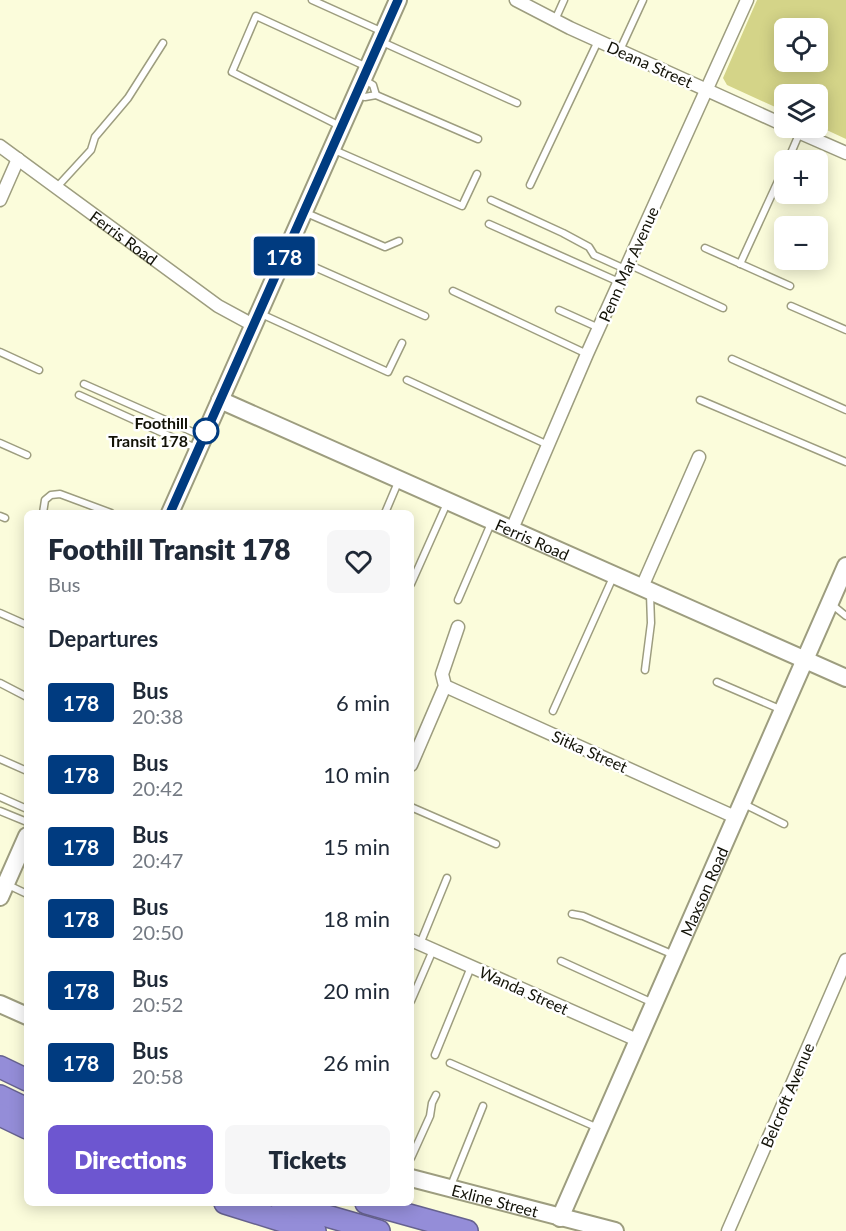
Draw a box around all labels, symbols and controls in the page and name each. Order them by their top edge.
map controls [774,18,828,270]
button: locate [774,18,828,72]
street label: Deana Street [604,37,696,91]
button: layers [774,84,828,138]
button: + [774,150,828,204]
street label: Penn Mar Avenue [594,203,662,325]
street label: Ferris Road [87,206,162,268]
button: − [774,216,828,270]
line badge: 178 [250,236,318,276]
text: 178 [266,244,302,269]
place label: Foothill Transit 178 [108,413,188,450]
marker: Foothill Transit 178 [193,418,219,444]
street label: Ferris Road [493,514,572,563]
button: heart [327,530,390,593]
text: Foothill Transit 178 [48,532,291,566]
text: Bus [48,572,81,596]
text: Departures [48,625,158,652]
text: Bus [132,677,168,704]
text: 6 min [336,689,390,716]
text: 178 [63,690,99,715]
text: 20:38 [132,704,183,728]
street label: Sitka Street [549,726,631,776]
text: Bus [132,749,168,776]
text: 10 min [323,761,390,788]
text: 178 [63,762,99,787]
text: 20:42 [132,776,183,800]
text: Bus [132,821,168,848]
text: 15 min [323,833,390,860]
text: 178 [63,834,99,859]
street label: Maxson Road [676,844,731,938]
text: 20:47 [132,848,183,872]
text: Bus [132,893,168,920]
text: 18 min [323,905,390,932]
text: 178 [63,906,99,931]
text: 20:50 [132,920,183,944]
street label: Wanda Street [476,962,572,1018]
text: Bus [132,965,168,992]
text: 20 min [323,977,390,1004]
text: 178 [63,978,99,1003]
text: 20:52 [132,992,183,1016]
text: Bus [132,1037,168,1064]
street label: Belcroft Avenue [756,1040,818,1150]
text: 26 min [323,1049,390,1076]
text: 178 [63,1050,99,1075]
text: 20:58 [132,1064,183,1088]
button: Directions [48,1125,213,1194]
button: Tickets [225,1125,390,1194]
street label: Exline Street [450,1180,541,1220]

